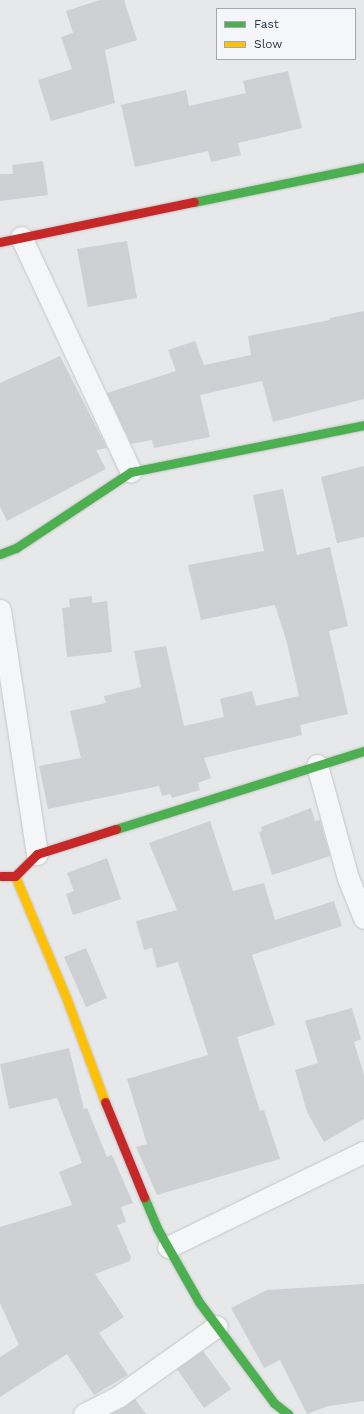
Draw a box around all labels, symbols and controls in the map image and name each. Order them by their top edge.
legend [216,8,356,60]
text: Fast [254,17,279,31]
text: Slow [254,37,282,51]

